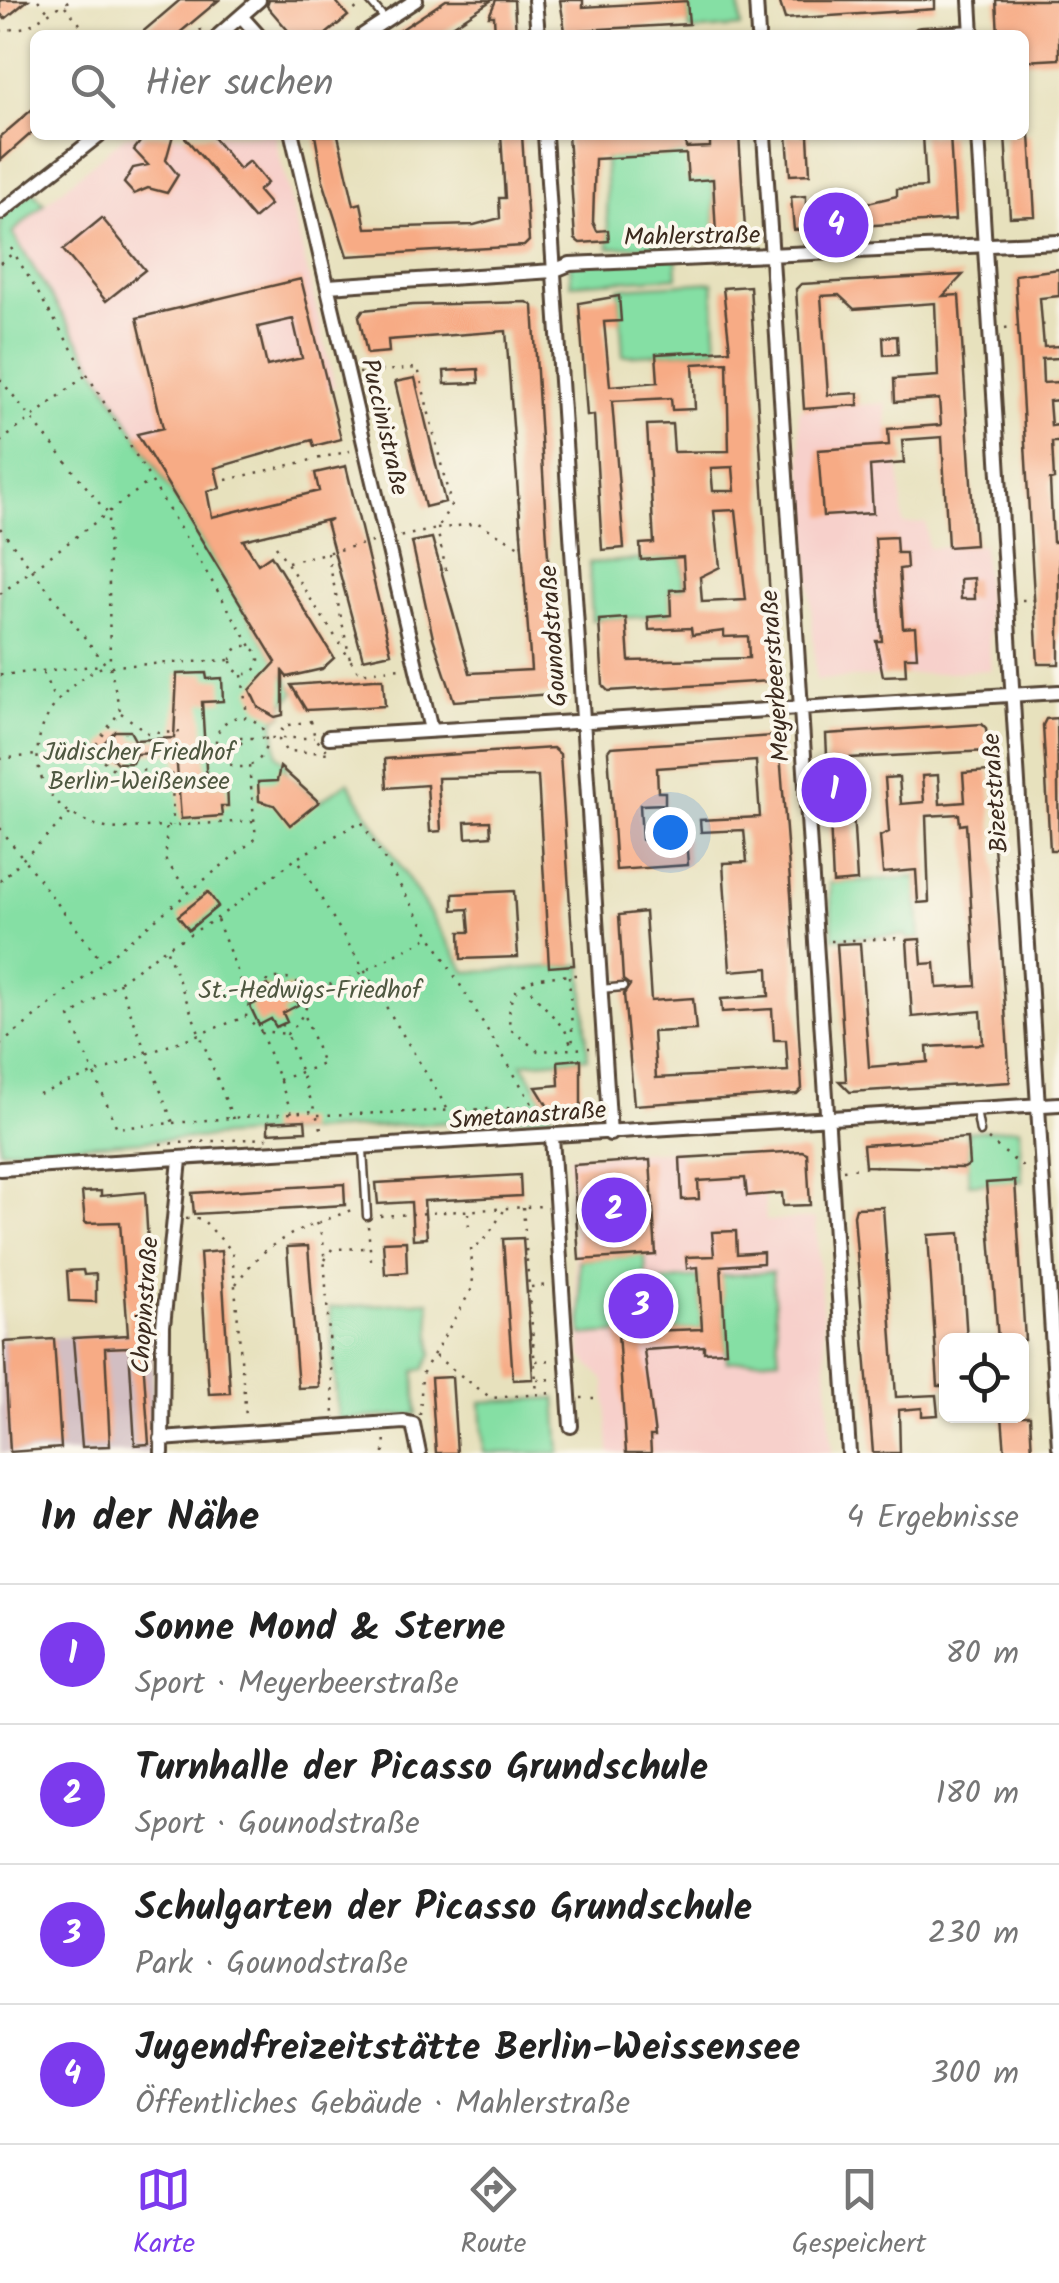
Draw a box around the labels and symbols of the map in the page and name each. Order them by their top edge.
pin: 4 [804,188,868,262]
street label: Mahlerstraße [623,216,761,258]
street label: Puccinistraße [349,355,419,499]
street label: Gounodstraße [529,564,579,708]
street label: Meyerbeerstraße [750,589,802,763]
street label: Bizetstraße [972,732,1020,854]
park label: Jüdischer Friedhof Berlin-Weißensee [43,733,238,802]
pin: 1 [802,752,866,828]
your location [645,807,696,858]
park label: St.-Hedwigs-Friedhof [199,971,424,1011]
street label: Smetanastraße [448,1091,608,1141]
pin: 2 [582,1172,646,1248]
street label: Chopinstraße [121,1235,171,1375]
pin: 3 [608,1268,674,1344]

